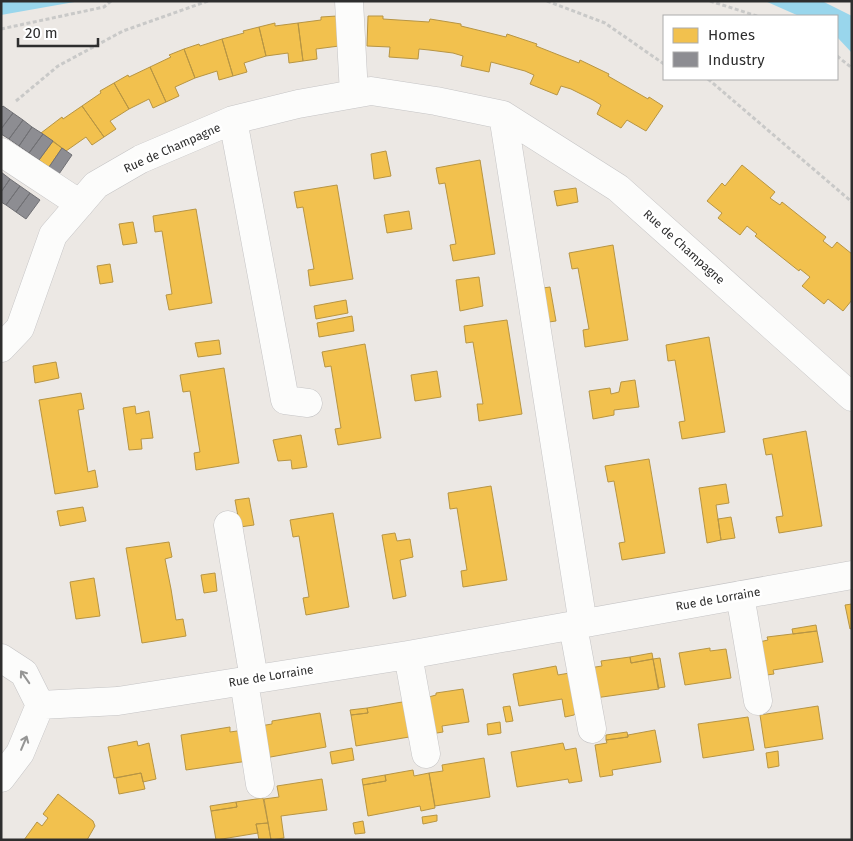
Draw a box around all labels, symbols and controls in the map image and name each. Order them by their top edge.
scale bar [18,15,98,47]
legend [663,15,838,80]
text: 20 m [25,24,58,42]
text: Homes [708,26,755,44]
text: Industry [708,51,765,69]
street label: Rue de Champagne [121,120,223,176]
street label: Rue de Champagne [640,207,728,287]
street label: Rue de Lorraine [674,585,762,613]
street label: Rue de Lorraine [227,662,315,690]
one-way arrow [20,670,30,684]
one-way arrow [20,736,29,751]

